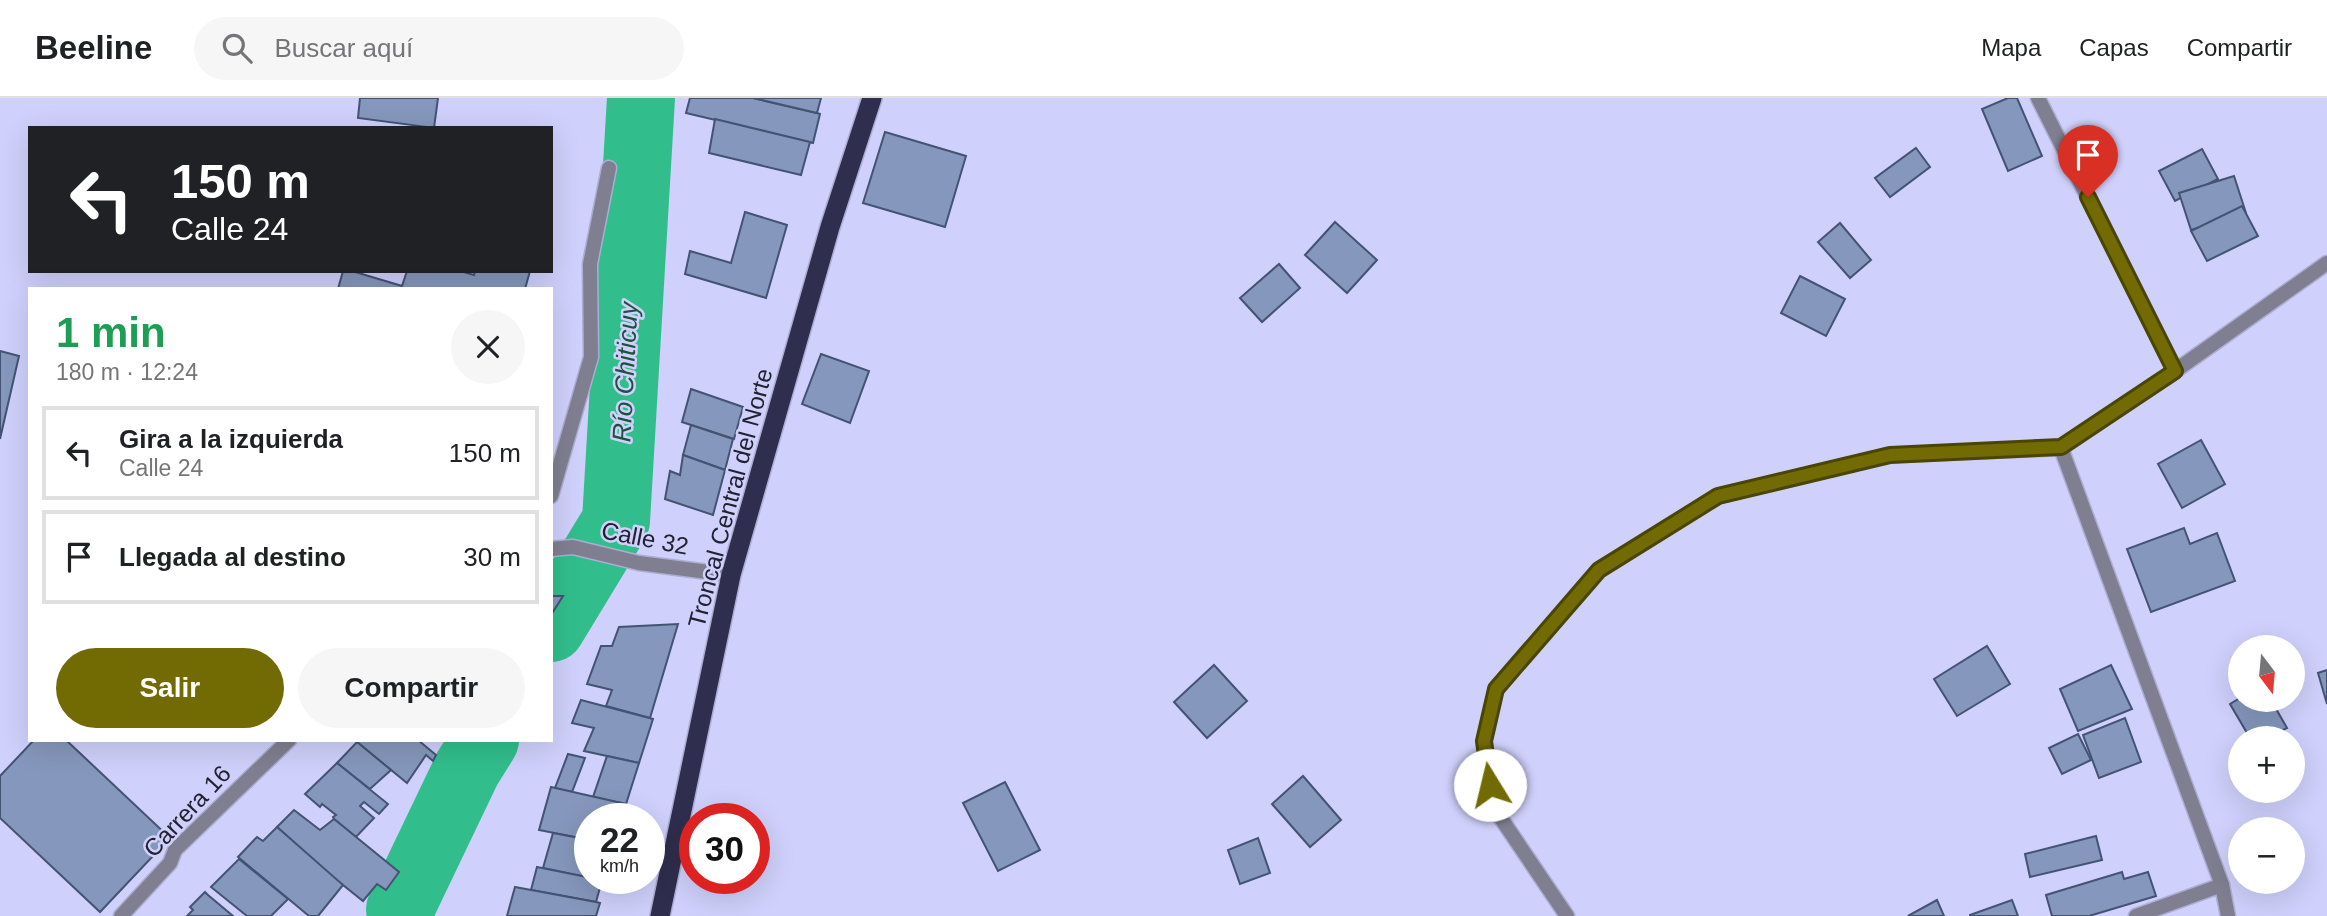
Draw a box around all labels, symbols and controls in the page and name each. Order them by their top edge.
search box [194,17,684,80]
text: Beeline [35,29,152,66]
icon: search [218,29,256,67]
text: Buscar aquí [274,33,413,63]
text: Mapa [1981,34,2041,61]
text: Capas [2079,34,2149,61]
text: Compartir [2187,34,2292,61]
pin [2058,125,2118,197]
icon: arrive [2069,136,2107,174]
icon: left [56,154,147,245]
text: 150 m [171,154,310,208]
text: Calle 24 [171,211,288,247]
water label: Río Chiticuy [606,299,644,443]
text: 1 min [56,309,166,356]
button: close [451,310,525,384]
text: 180 m · 12:24 [56,359,198,385]
street label: Troncal Central del Norte [682,365,778,631]
text: Gira a la izquierda [119,424,343,454]
icon: left [60,434,98,472]
text: 150 m [449,438,521,468]
text: Calle 24 [119,455,203,481]
street label: Calle 32 [599,516,691,560]
icon: arrive [60,538,98,576]
text: Llegada al destino [119,542,346,572]
text: 30 m [463,542,521,572]
north arrow [2228,635,2305,712]
map controls [2228,635,2305,894]
button: Salir [56,648,284,728]
button: Compartir [298,648,525,728]
button: + [2228,726,2305,803]
position arrow [1453,748,1527,822]
street label: Carrera 16 [138,760,236,862]
speed limit sign: 30 [679,803,770,894]
button: − [2228,817,2305,894]
text: 22 [600,820,639,859]
text: km/h [600,856,639,876]

